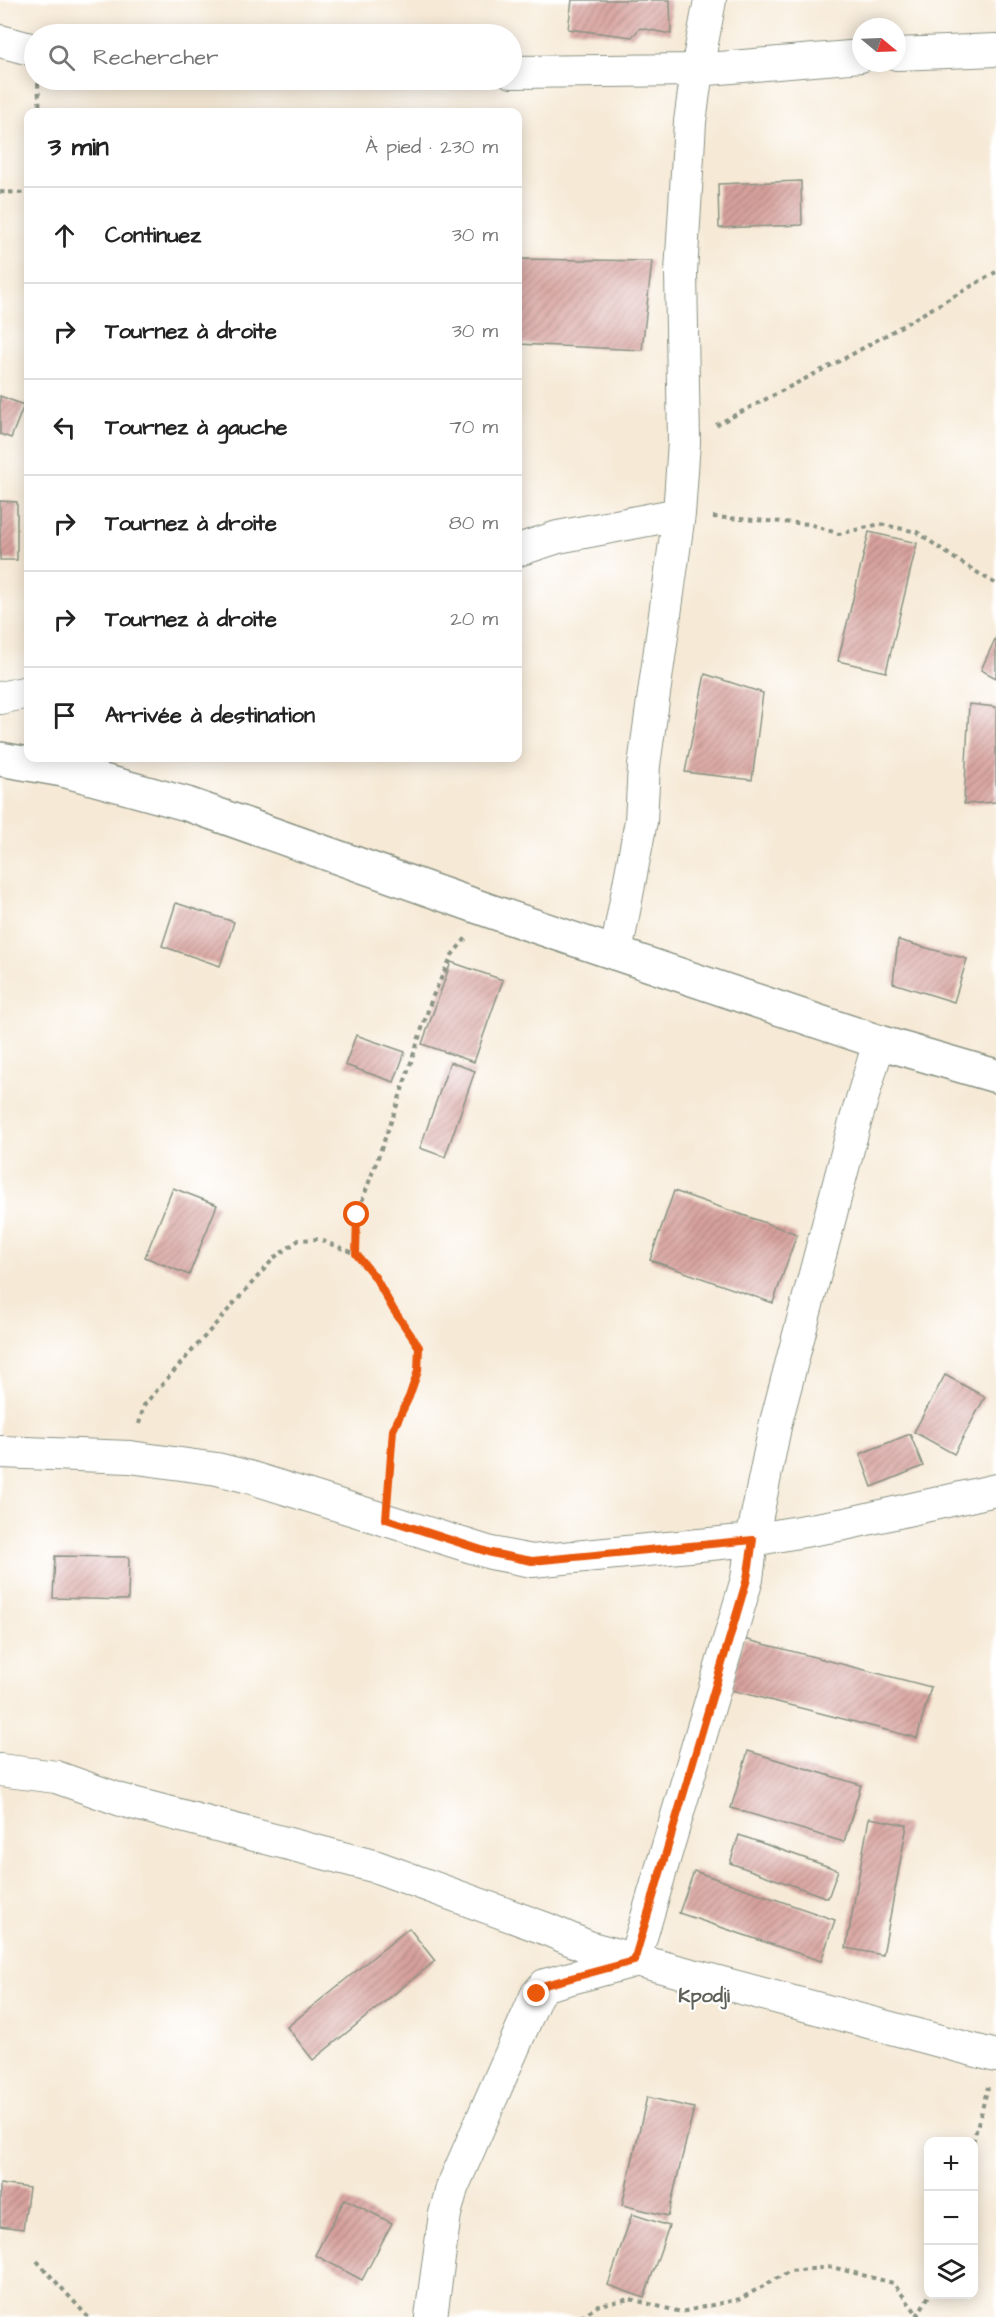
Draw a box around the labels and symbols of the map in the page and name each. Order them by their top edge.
north arrow [852,18,906,72]
route start [343,1201,369,1227]
route end [523,1980,549,2006]
district label: Kpodji [678,1982,731,2010]

